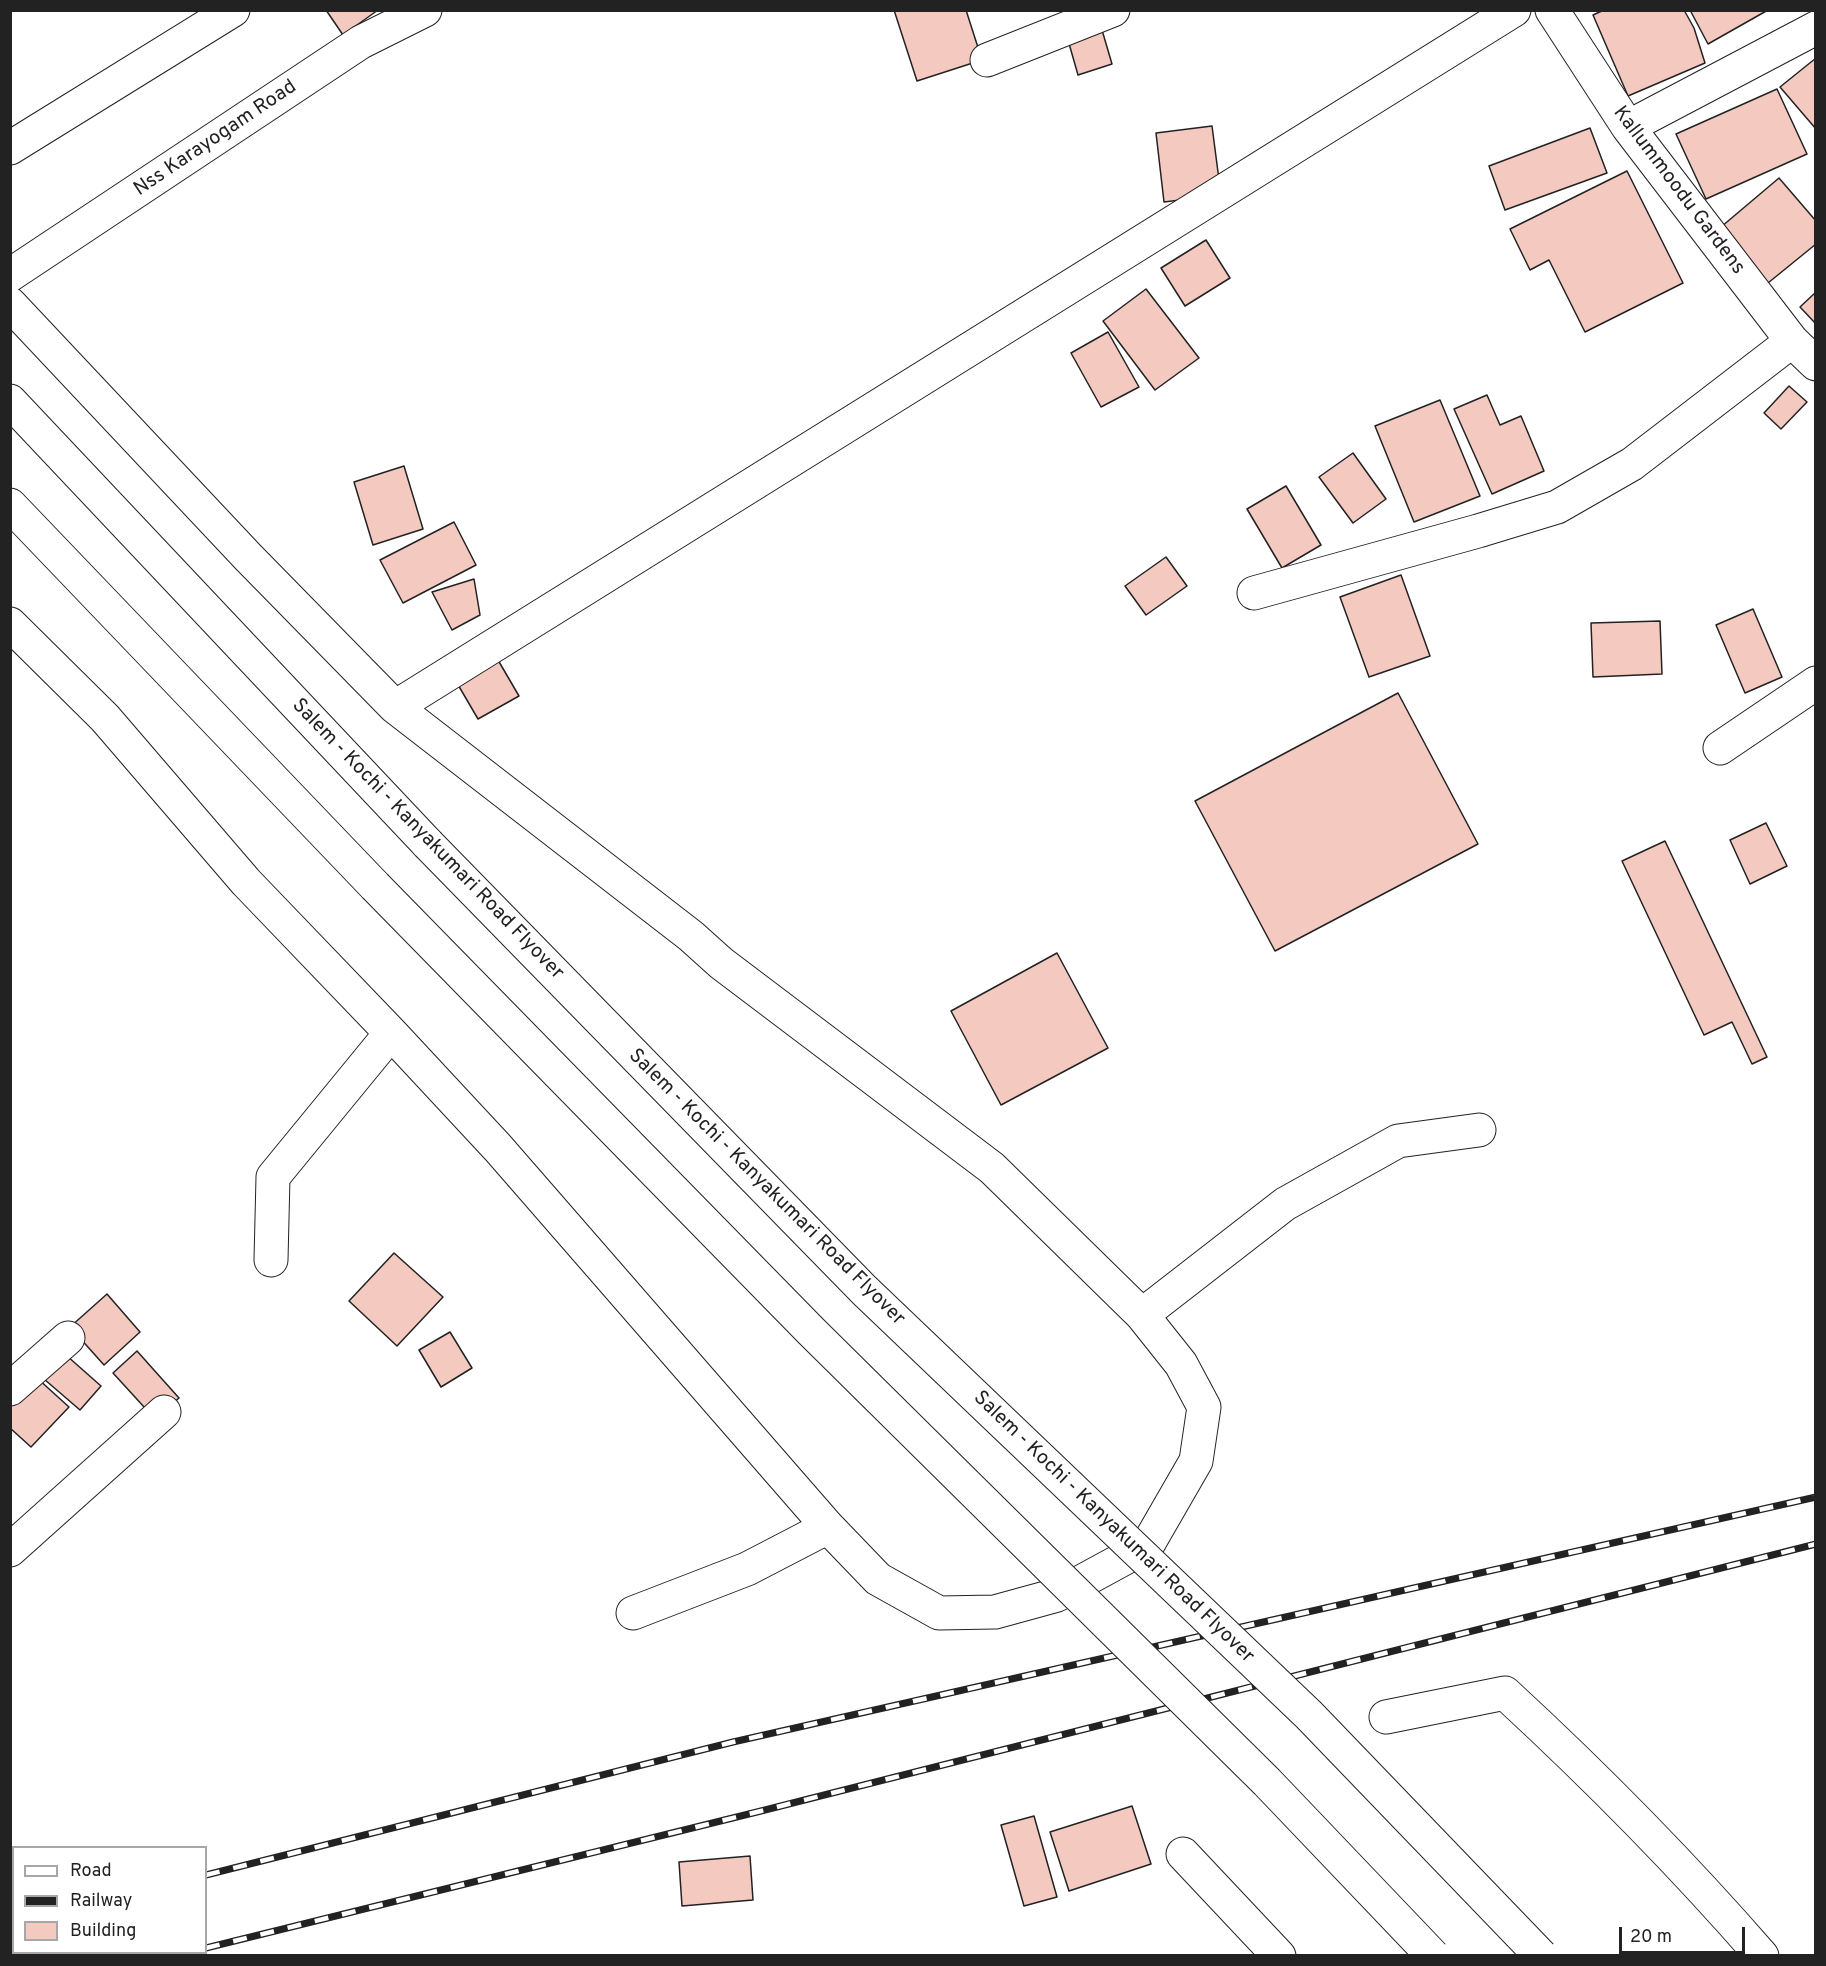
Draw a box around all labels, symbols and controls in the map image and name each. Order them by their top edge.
street label: Nss Karayogam Road [130,76,302,202]
street label: Kallummoodu Gardens [1607,102,1749,280]
street label: Salem - Kochi - Kanyakumari Road Flyover [286,694,568,986]
street label: Salem - Kochi - Kanyakumari Road Flyover [623,1045,909,1331]
street label: Salem - Kochi - Kanyakumari Road Flyover [967,1387,1259,1669]
legend [12,1846,207,1954]
text: Road [70,1860,112,1883]
text: Railway [70,1890,132,1913]
scale bar [1622,1915,1748,1953]
text: Building [70,1920,136,1943]
text: 20 m [1630,1926,1672,1949]

